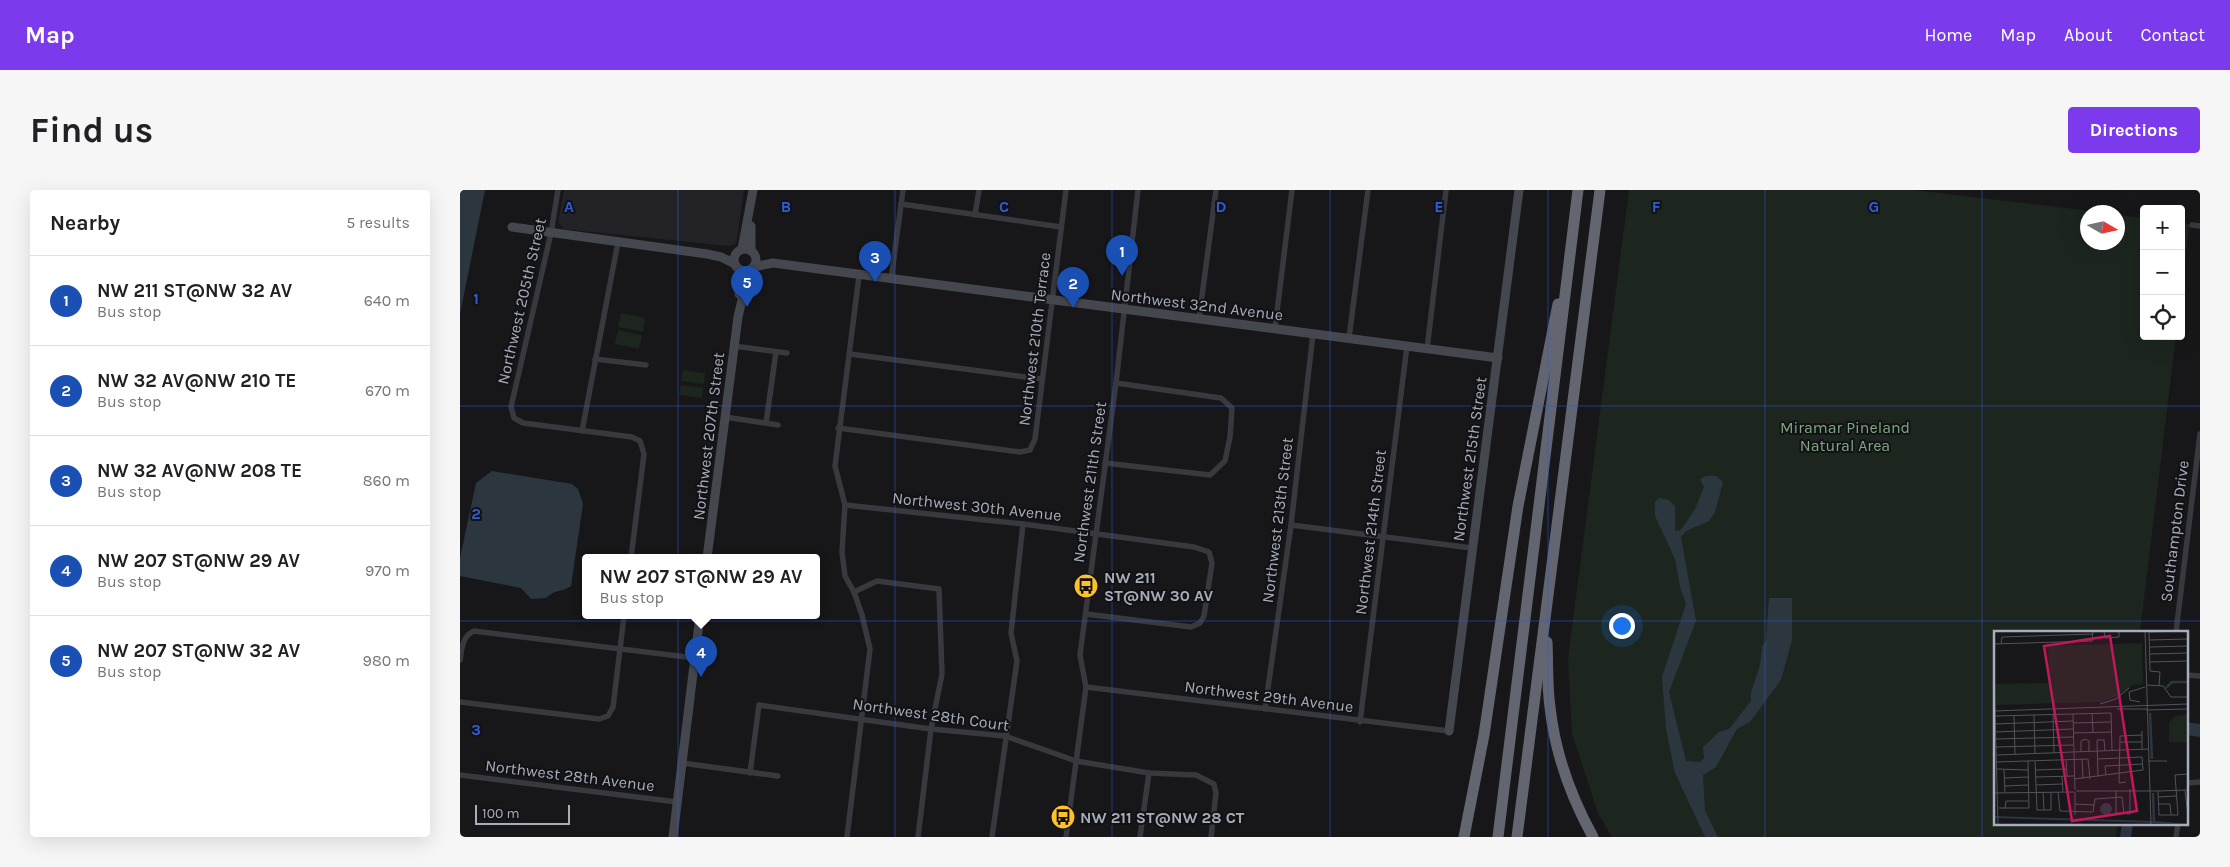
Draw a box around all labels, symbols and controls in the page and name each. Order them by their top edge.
text: Map [25,21,75,49]
text: Home [1924,24,1972,46]
text: Map [2000,24,2036,46]
text: About [2064,24,2113,46]
text: Contact [2141,24,2205,46]
button: Directions [2068,107,2200,153]
text: Find us [30,110,153,151]
text: A [564,197,574,216]
text: B [781,197,791,216]
text: C [999,197,1009,216]
text: D [1216,197,1227,216]
text: E [1434,197,1444,216]
text: F [1652,197,1661,216]
text: G [1869,197,1879,216]
north arrow [2080,205,2125,250]
map controls [2140,205,2185,340]
button: + [2140,205,2185,250]
text: Nearby [50,211,120,235]
text: 5 results [346,213,410,232]
street label: Northwest 205th Street [493,216,550,386]
pin: 1 [1106,235,1138,276]
pin: 3 [859,241,891,282]
button: − [2140,250,2185,295]
street label: Northwest 210th Terrace [1014,251,1055,427]
pin: 5 [731,266,763,307]
pin: 2 [1057,267,1089,308]
text: NW 211 ST@NW 32 AV [97,280,292,302]
street label: Northwest 32nd Avenue [1110,284,1284,324]
text: 1 [473,289,479,308]
text: 1 [63,291,69,310]
text: 640 m [364,291,410,310]
button: locate [2140,295,2185,340]
text: Bus stop [97,302,161,321]
street label: Northwest 207th Street [689,351,728,521]
text: NW 32 AV@NW 210 TE [97,370,297,392]
street label: Northwest 215th Street [1449,375,1490,543]
text: 2 [61,381,71,400]
text: 670 m [365,381,410,400]
text: Bus stop [97,392,161,411]
street label: Northwest 211th Street [1069,400,1110,564]
park label: Miramar Pineland Natural Area [1780,418,1910,455]
street label: Northwest 213th Street [1258,436,1297,604]
street label: Northwest 214th Street [1351,448,1390,616]
street label: Southampton Drive [2156,459,2193,603]
text: NW 32 AV@NW 208 TE [97,460,302,482]
text: 3 [61,471,71,490]
text: 860 m [363,471,410,490]
text: Bus stop [97,482,161,501]
street label: Northwest 30th Avenue [891,488,1063,525]
text: 2 [471,504,481,523]
text: NW 207 ST@NW 29 AV [97,550,300,572]
popup [582,554,820,619]
text: 4 [61,561,71,580]
text: 970 m [365,561,410,580]
text: NW 207 ST@NW 29 AV [600,566,802,588]
place label: NW 211 ST@NW 30 AV [1104,568,1213,605]
text: Bus stop [97,572,161,591]
bus stop icon: NW 211 ST@NW 30 AV [1073,573,1099,599]
text: Bus stop [600,588,664,607]
your location [1609,613,1635,639]
inset map [1994,631,2188,824]
pin: 4 [685,636,717,677]
text: NW 207 ST@NW 32 AV [97,640,300,662]
text: 5 [61,651,71,670]
text: 980 m [363,651,410,670]
text: Bus stop [97,662,161,681]
street label: Northwest 29th Avenue [1183,677,1354,716]
street label: Northwest 28th Court [851,694,1010,735]
text: 3 [471,720,481,739]
street label: Northwest 28th Avenue [484,756,656,795]
scale bar [475,802,570,825]
bus stop icon: NW 211 ST@NW 28 CT [1050,804,1076,830]
text: 100 m [482,805,520,822]
place label: NW 211 ST@NW 28 CT [1080,808,1245,827]

